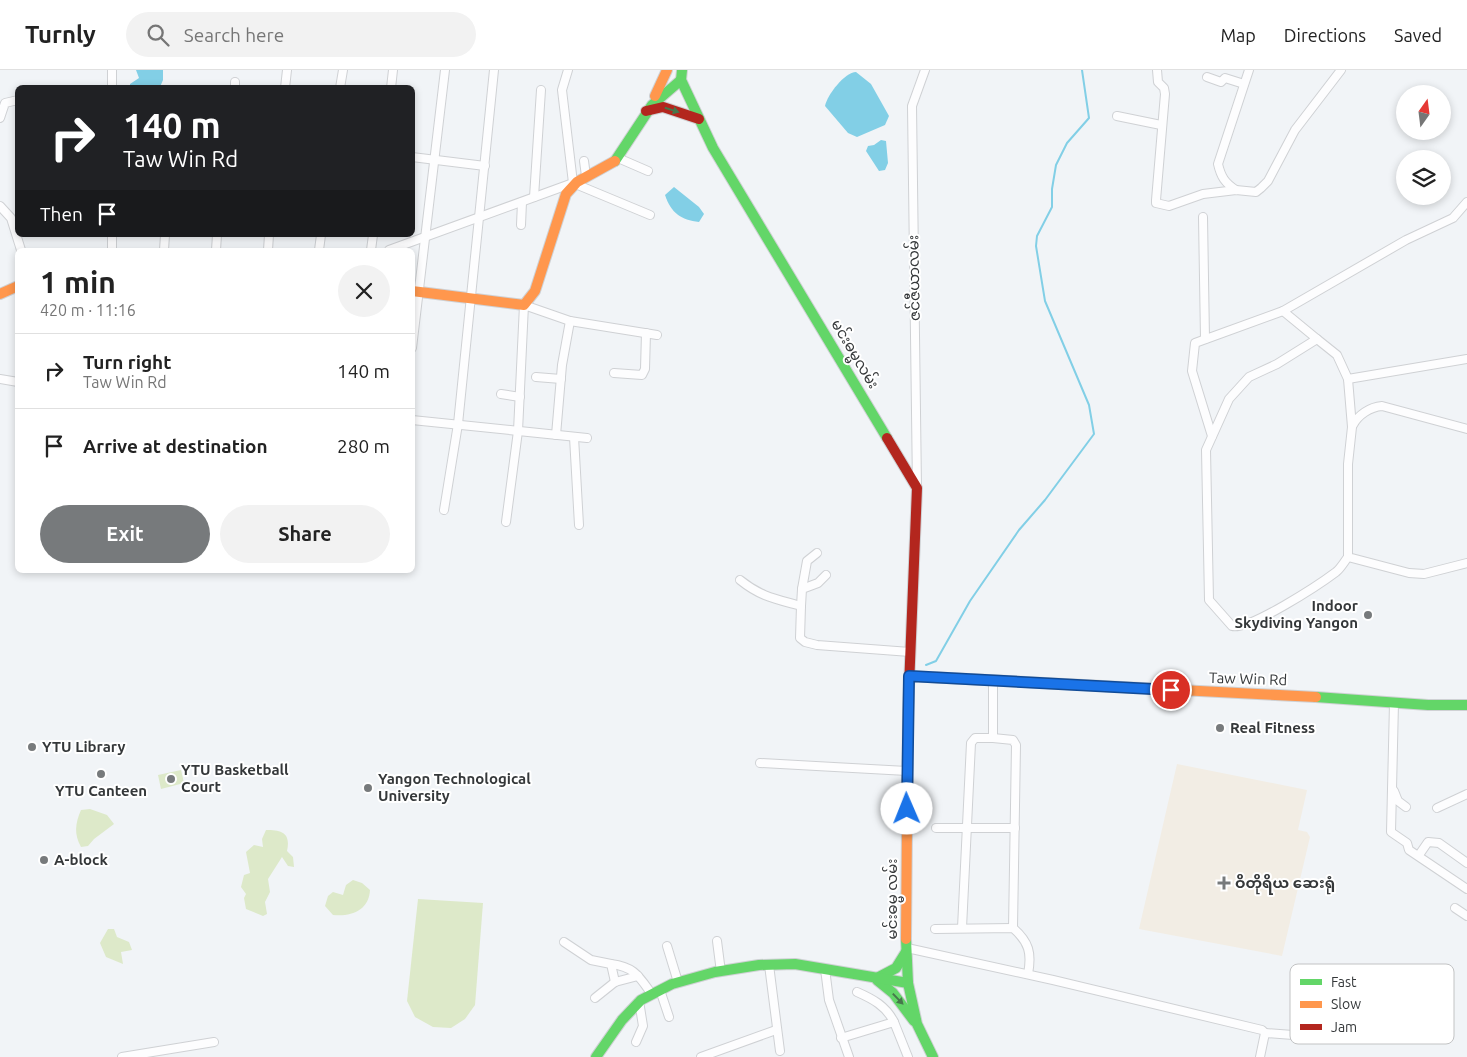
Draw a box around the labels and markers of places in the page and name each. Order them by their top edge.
place label: Indoor Skydiving Yangon [1234,597,1359,631]
marker: Indoor Skydiving Yangon [1362,609,1374,621]
pin [1150,669,1192,711]
place label: Real Fitness [1230,719,1315,736]
marker: Real Fitness [1214,722,1226,734]
place label: YTU Library [42,738,125,755]
marker: YTU Library [26,741,38,753]
place label: YTU Basketball Court [181,761,289,795]
marker: YTU Canteen [95,768,107,780]
place label: Yangon Technological University [378,770,531,804]
marker: YTU Basketball Court [165,773,177,785]
place label: YTU Canteen [55,782,147,799]
marker: Yangon Technological University [362,782,374,794]
place label: A-block [54,851,108,868]
marker: A-block [38,854,50,866]
place label: ဝိတိုရိယ ဆေးရုံ [1235,873,1335,895]
marker: ဝိတိုရိယ ဆေးရုံ [1217,876,1231,890]

